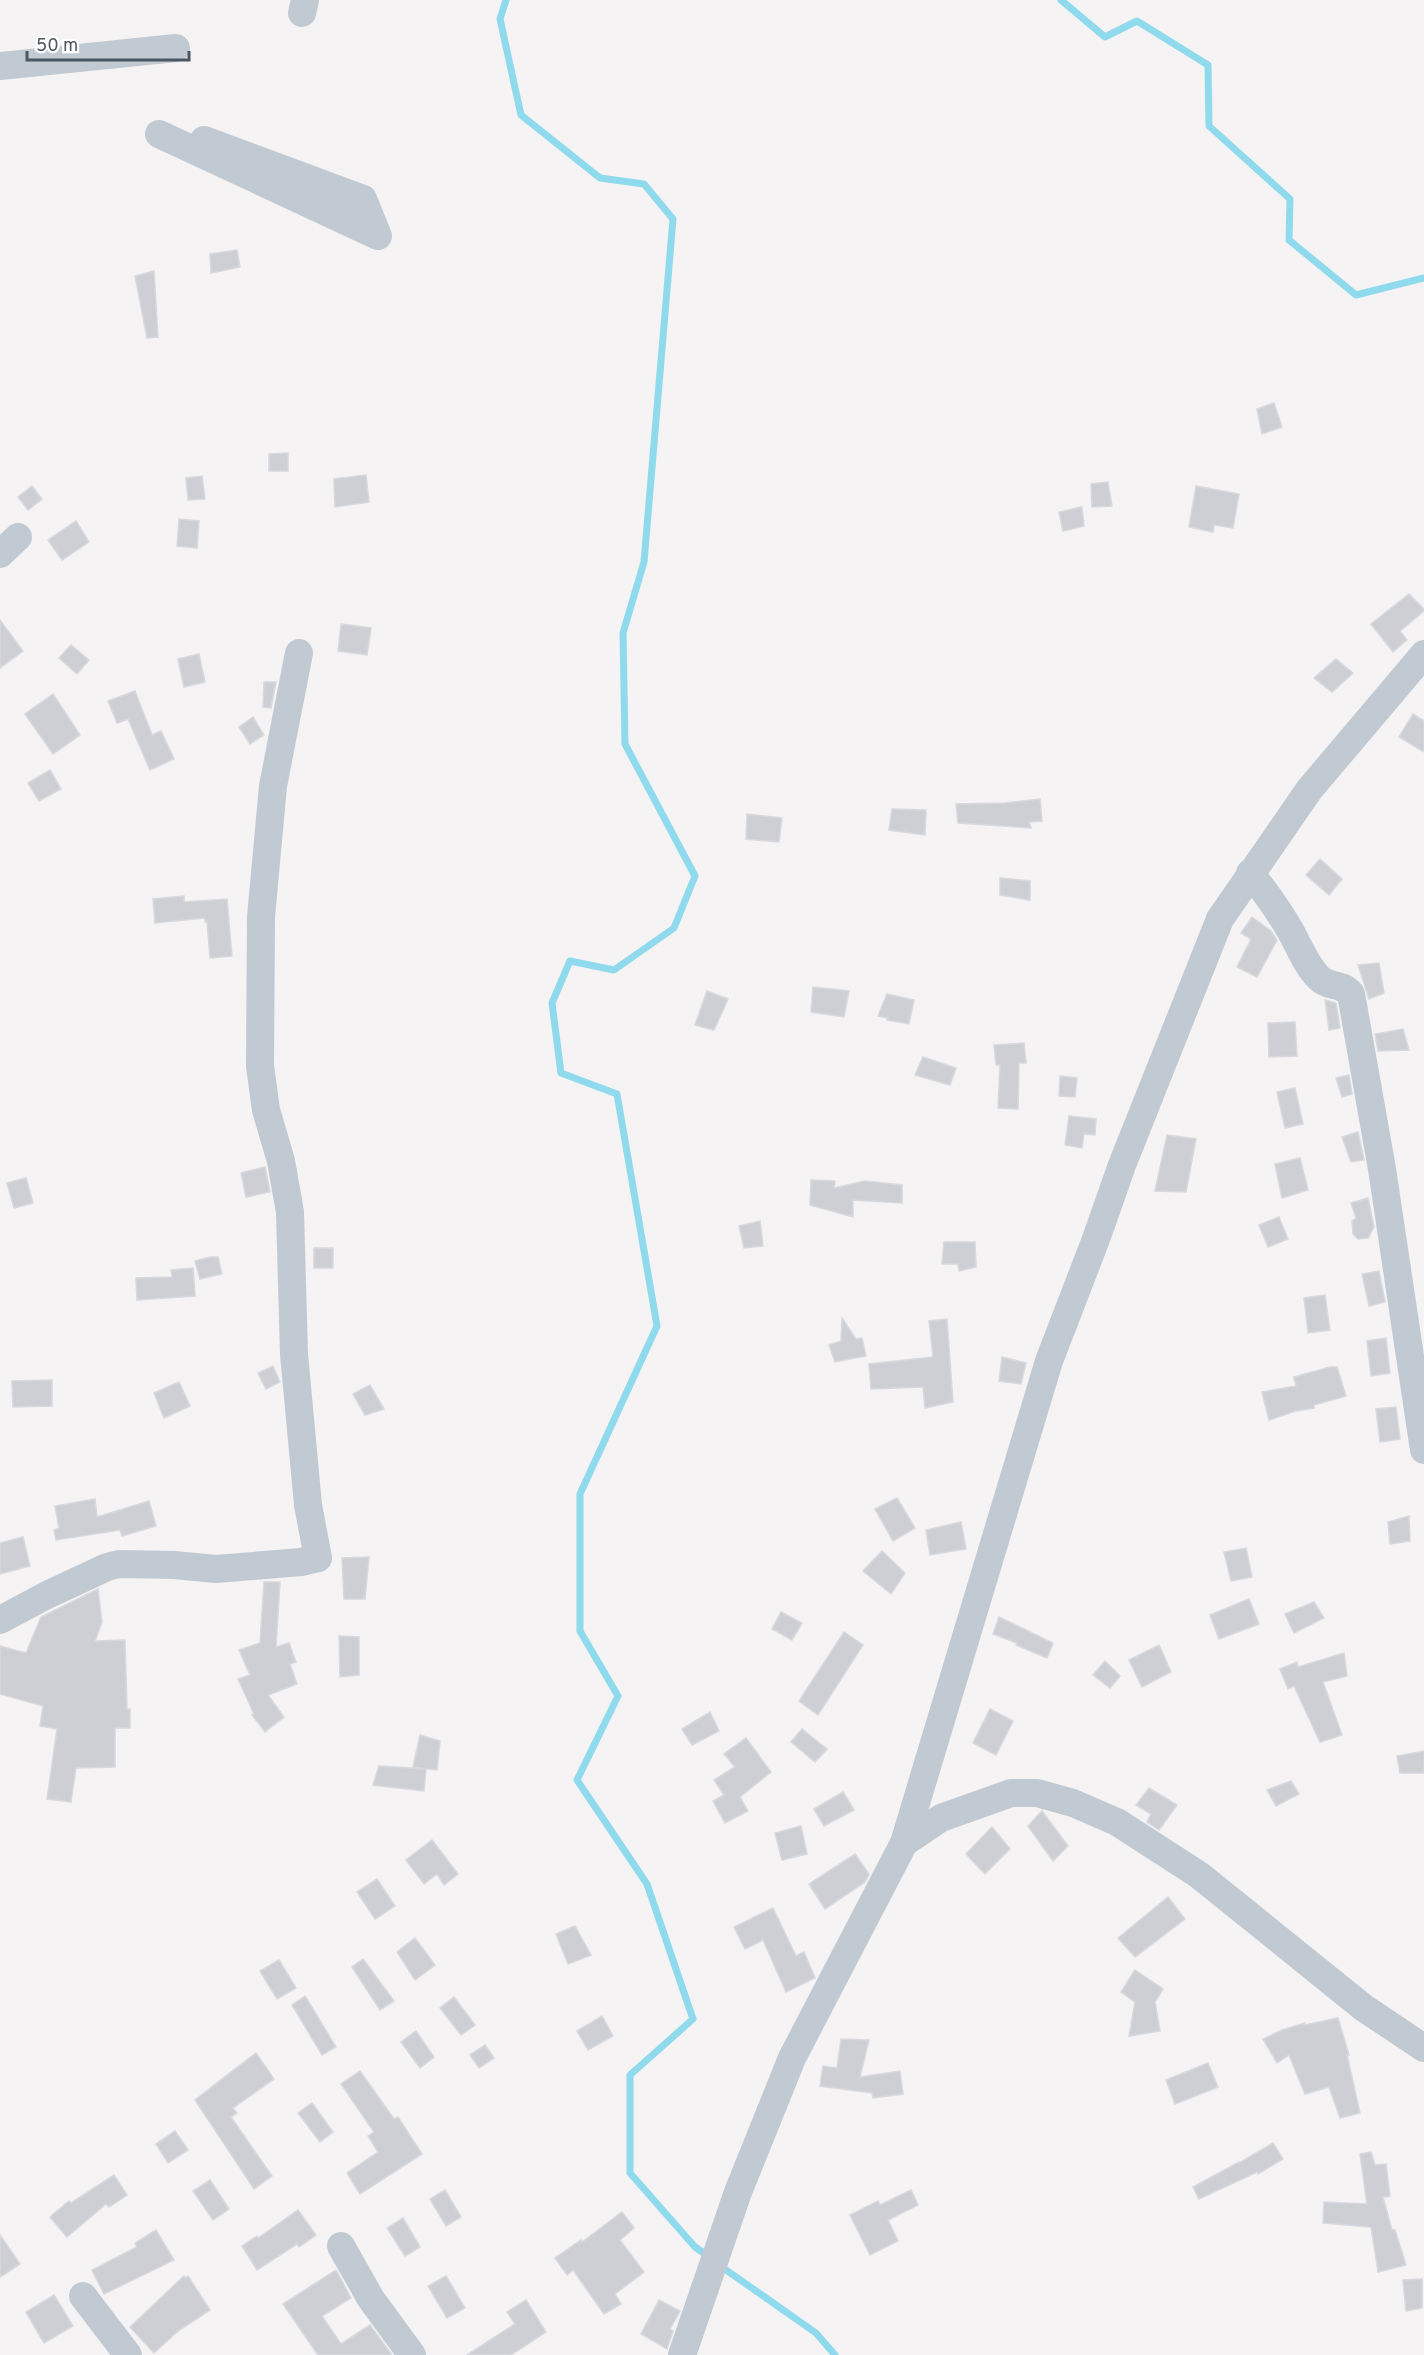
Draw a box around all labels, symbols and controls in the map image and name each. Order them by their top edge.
scale bar [27,24,189,62]
text: 50 m [36,35,78,58]

